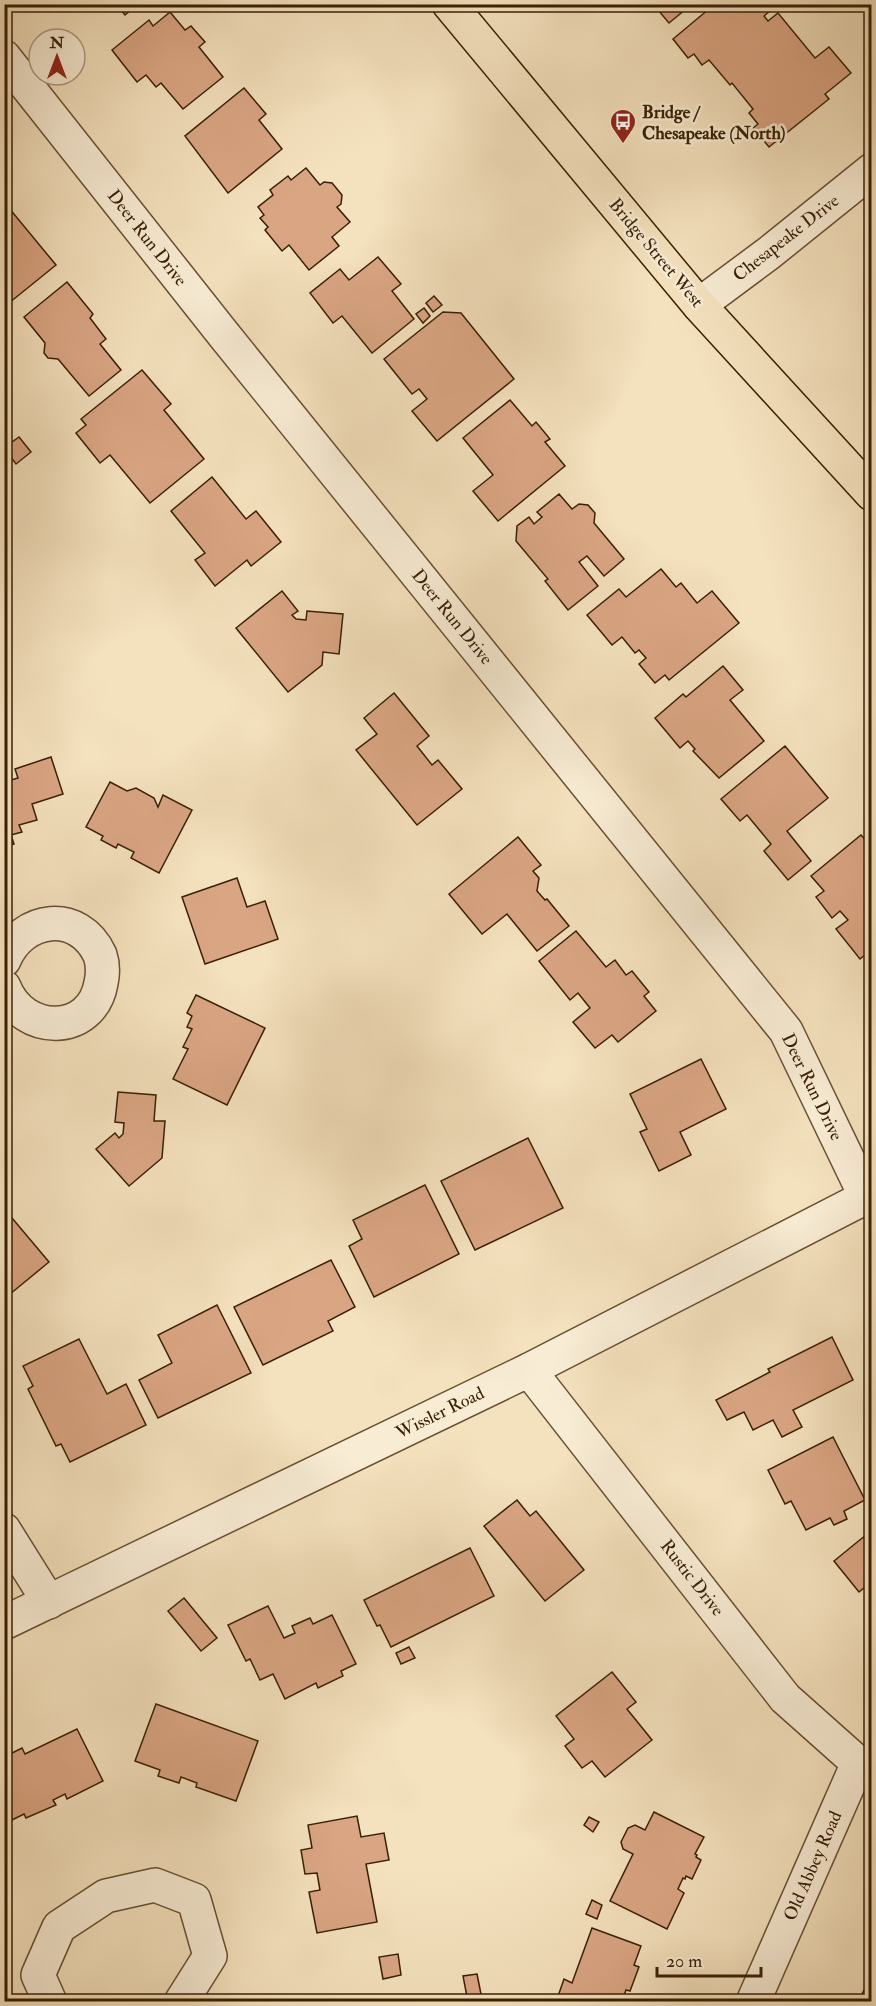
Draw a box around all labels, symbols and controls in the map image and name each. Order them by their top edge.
north arrow [27,27,87,87]
text: N [49,33,65,53]
place label: Bridge / Chesapeake (North) [642,101,786,145]
bus stop icon: Bridge / Chesapeake (North) [608,107,638,145]
street label: Deer Run Drive [102,185,192,291]
street label: Chesapeake Drive [728,189,844,287]
street label: Bridge Street West [604,194,708,312]
street label: Deer Run Drive [406,564,498,670]
street label: Deer Run Drive [776,1030,848,1145]
street label: Wissler Road [391,1382,488,1445]
street label: Rustic Drive [655,1535,729,1621]
street label: Old Abbey Road [779,1807,847,1924]
scale bar [657,1940,760,1978]
text: 20 m [666,1950,702,1973]

